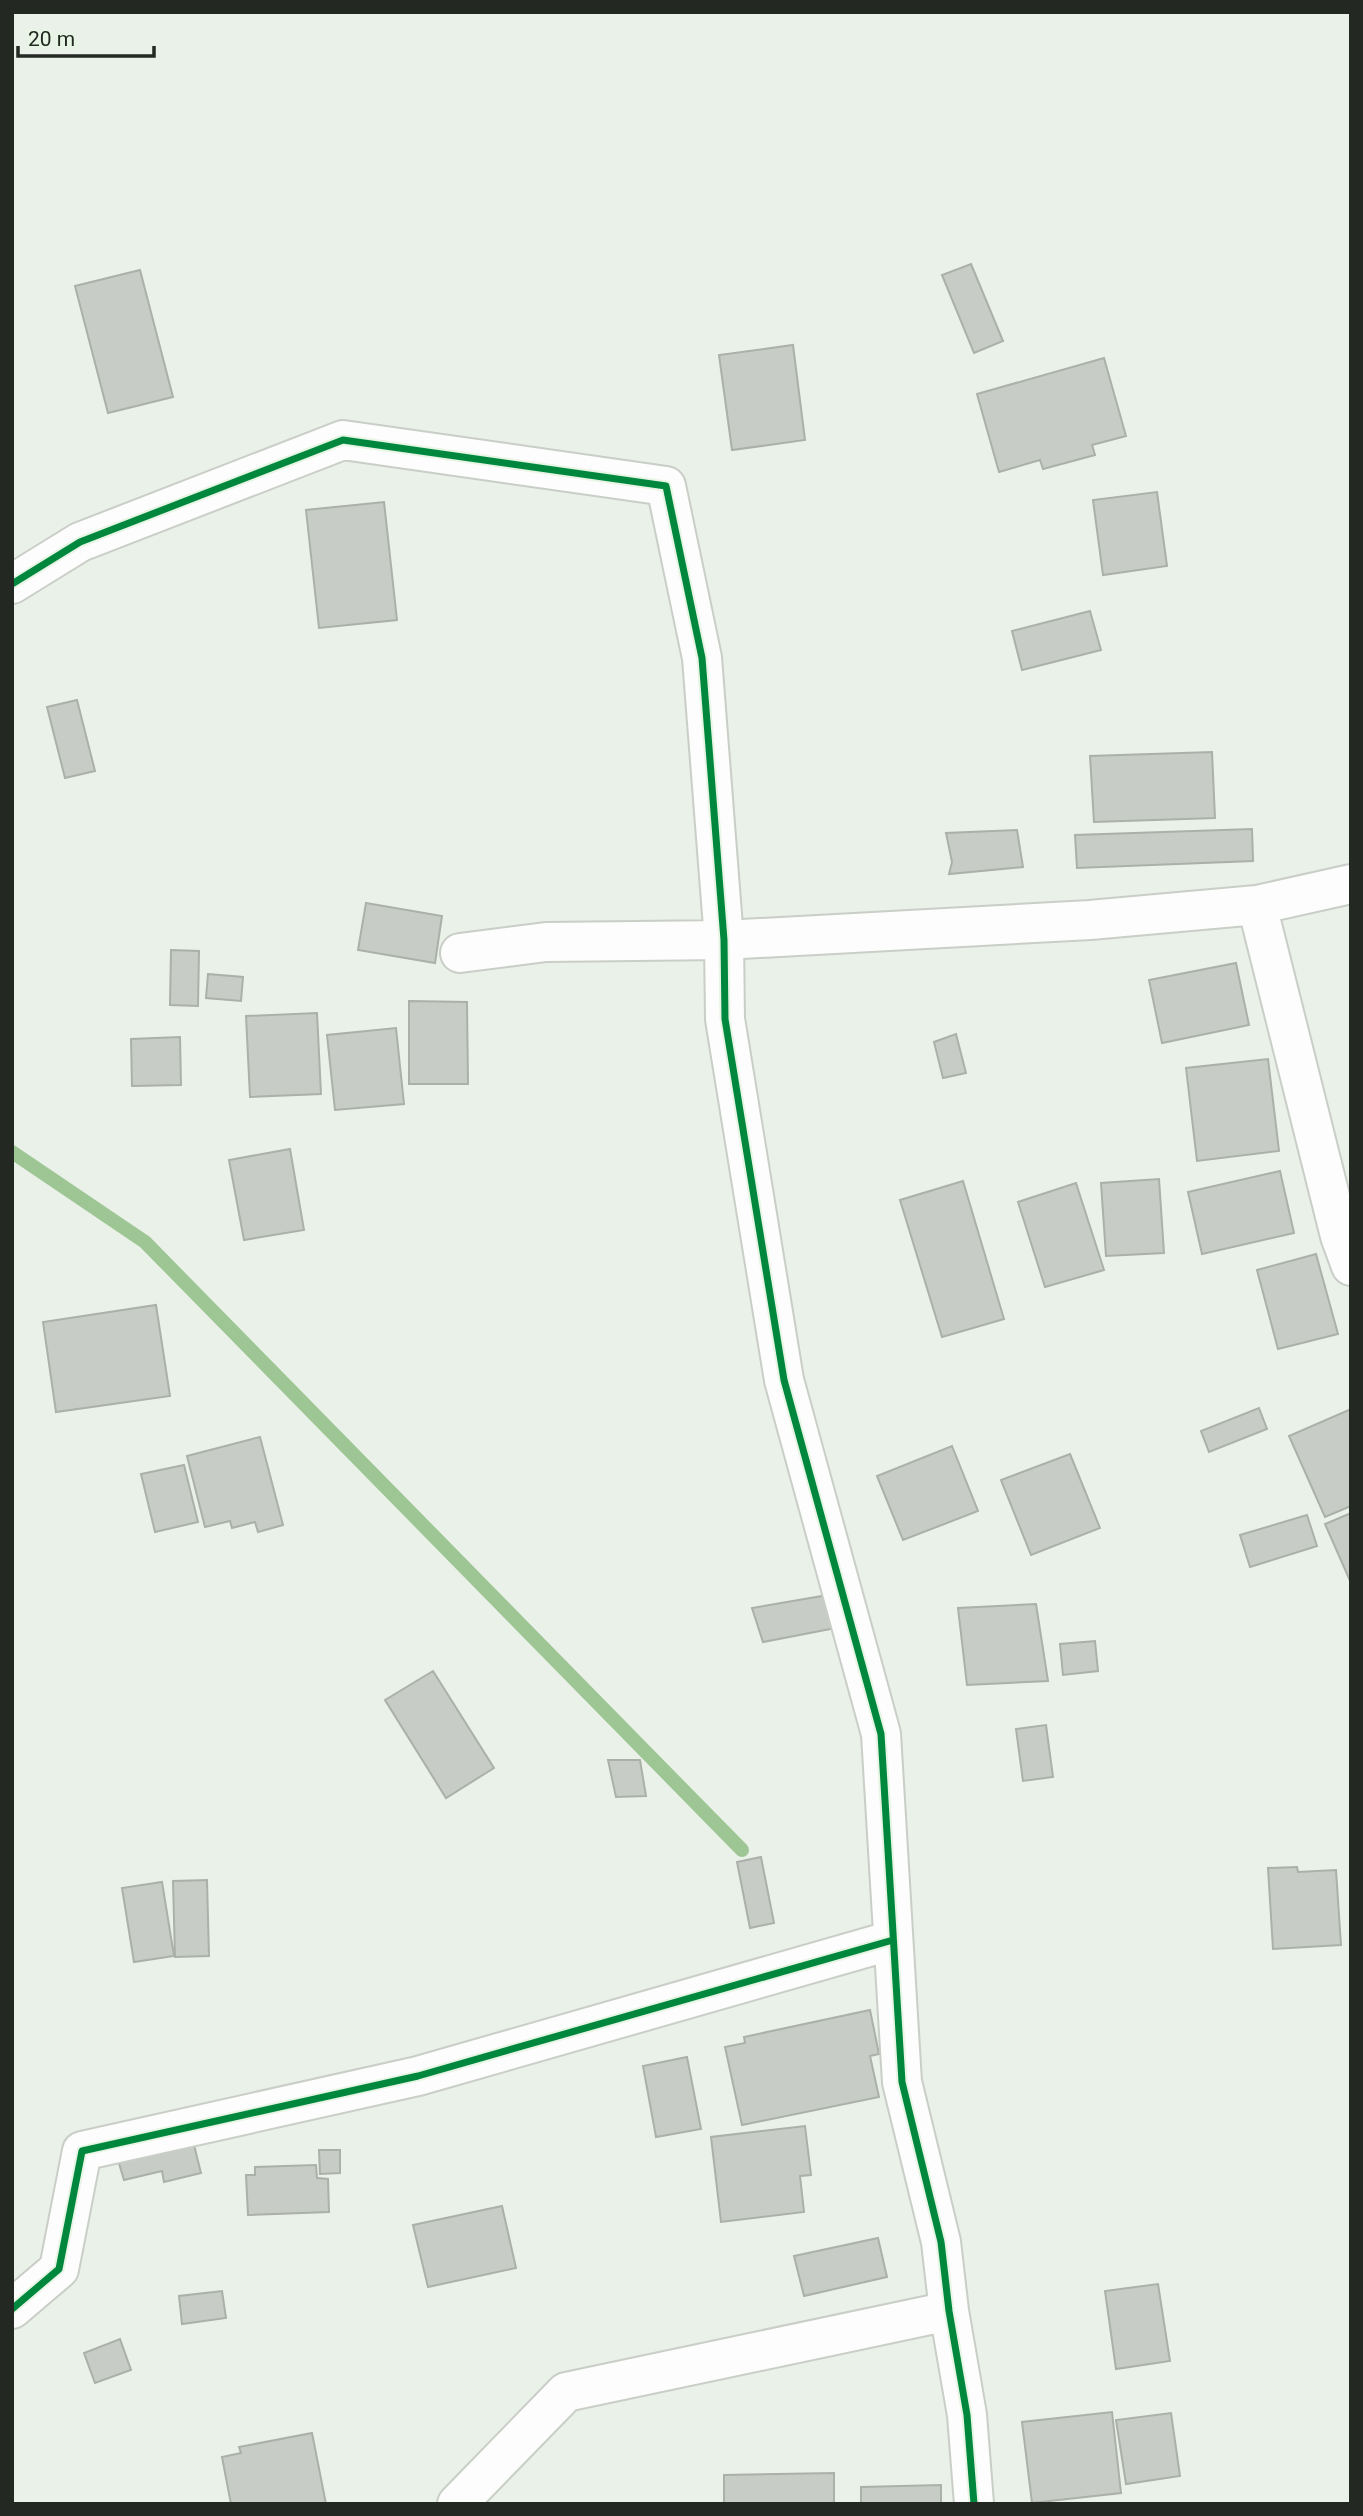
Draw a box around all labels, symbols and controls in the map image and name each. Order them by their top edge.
scale bar [18,14,154,58]
text: 20 m [28,27,75,51]

